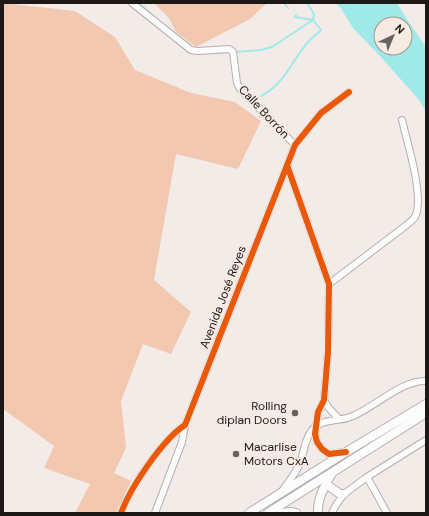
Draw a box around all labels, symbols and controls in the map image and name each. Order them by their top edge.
north arrow [373,16,413,56]
text: N [392,21,408,37]
street label: Calle Borrón [235,82,293,142]
street label: Avenida José Reyes [196,243,250,351]
place label: Rolling diplan Doors [217,398,287,428]
marker: Rolling diplan Doors [290,408,300,418]
place label: Macarlise Motors CxA [244,439,309,469]
marker: Macarlise Motors CxA [231,449,241,459]

